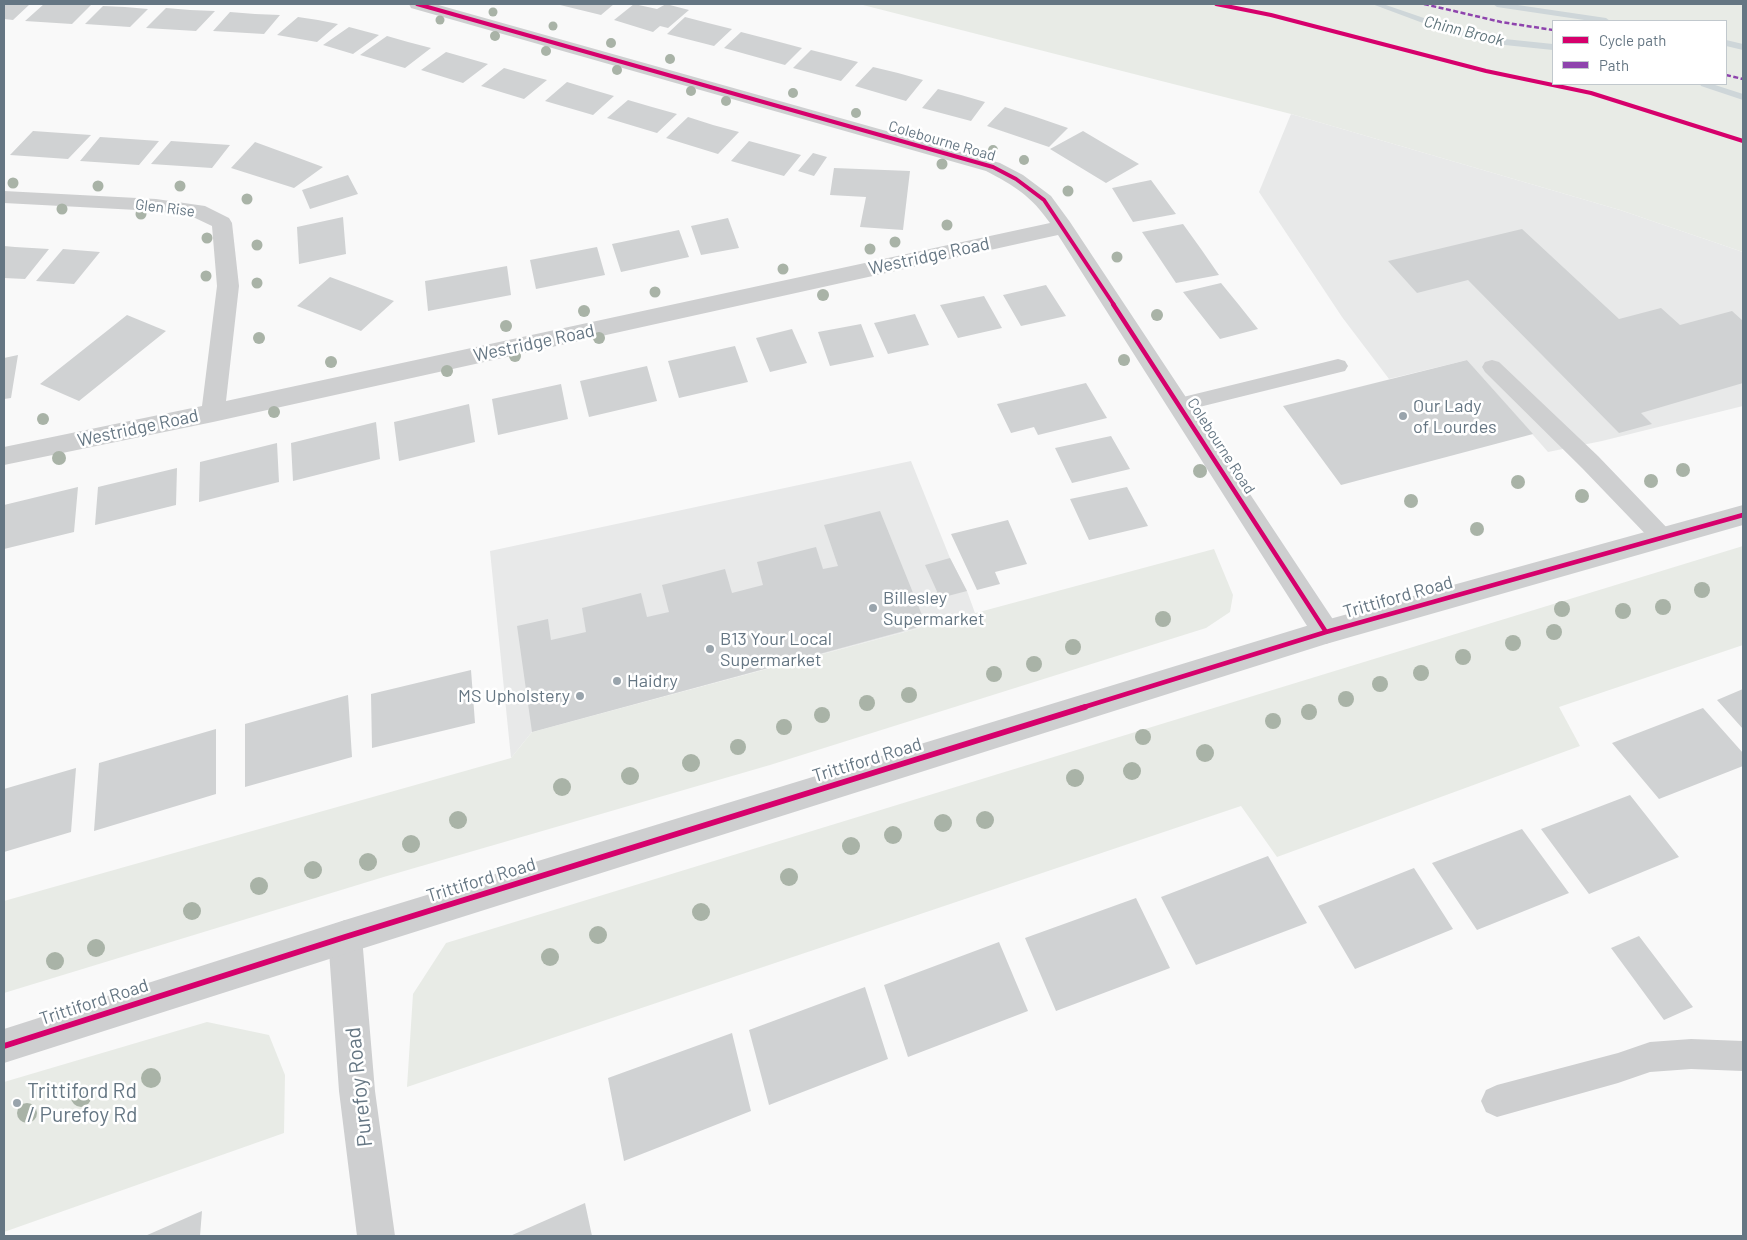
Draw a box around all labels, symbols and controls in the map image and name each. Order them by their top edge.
water label: Chinn Brook [1422,12,1506,50]
legend [1552,20,1727,85]
text: Cycle path [1599,31,1666,49]
text: Path [1599,56,1629,74]
street label: Colebourne Road [886,117,998,165]
street label: Glen Rise [134,195,196,221]
street label: Westridge Road [867,233,991,279]
street label: Westridge Road [472,320,596,366]
street label: Colebourne Road [1183,395,1259,497]
place label: Our Lady of Lourdes [1413,395,1497,438]
street label: Westridge Road [76,405,200,451]
marker: Our Lady of Lourdes [1397,410,1409,422]
street label: Trittiford Road [1341,571,1455,623]
place label: Billesley Supermarket [883,587,984,630]
marker: Billesley Supermarket [867,602,879,614]
place label: B13 Your Local Supermarket [720,628,832,670]
marker: B13 Your Local Supermarket [704,643,716,655]
place label: Haidry [627,670,678,692]
marker: Haidry [611,675,623,687]
place label: MS Upholstery [458,685,570,707]
marker: MS Upholstery [574,690,586,702]
street label: Trittiford Road [810,733,924,787]
street label: Trittiford Road [424,853,538,907]
street label: Trittiford Road [37,974,151,1030]
street label: Purefoy Road [340,1026,378,1148]
place label: Trittiford Rd / Purefoy Rd [27,1078,138,1128]
marker: Trittiford Rd / Purefoy Rd [11,1097,23,1109]

